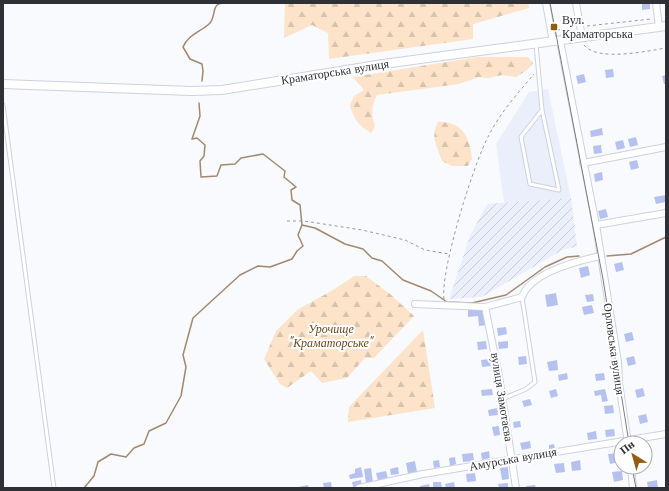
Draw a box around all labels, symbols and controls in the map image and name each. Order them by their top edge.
place label: Вул. Краматорська [562,12,633,41]
marker: Вул. Краматорська [549,22,559,32]
street label: Краматорська вулиця [280,55,391,87]
street label: Орловська вулиця [601,302,628,396]
park label: Урочище "Краматорське" [289,321,375,350]
street label: вулиця Замотаєва [488,351,517,443]
north arrow [613,435,653,475]
text: Пн [617,437,638,457]
street label: Амурська вулиця [468,443,558,474]

